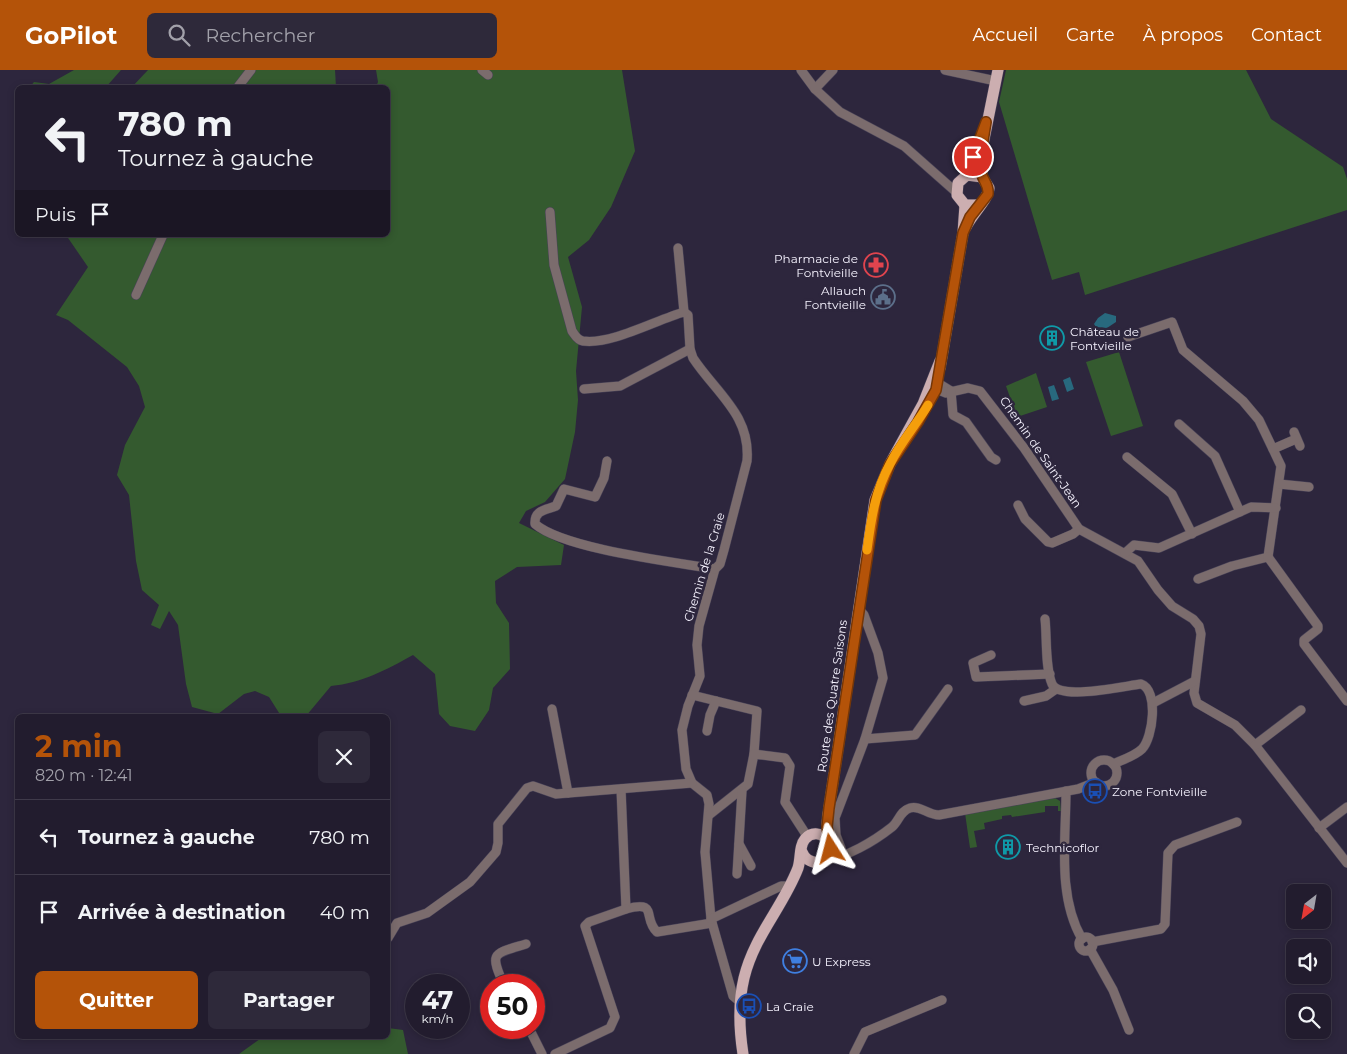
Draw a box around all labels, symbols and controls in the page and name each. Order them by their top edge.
search box [147,13,497,58]
text: GoPilot [25,21,117,50]
icon: search [165,21,193,49]
text: Rechercher [205,24,315,47]
text: Accueil [973,24,1038,46]
text: Carte [1066,24,1115,46]
text: À propos [1143,24,1223,46]
text: Contact [1251,24,1322,46]
text: 780 m [118,102,233,145]
icon: left [35,105,100,170]
pin [952,136,994,178]
icon: arrive [959,143,987,171]
text: Tournez à gauche [118,145,314,172]
icon: arrive [86,200,114,228]
text: Puis [35,203,76,226]
place label: Pharmacie de Fontvieille [774,251,858,280]
pharmacy icon: Pharmacie de Fontvieille [863,252,889,278]
place label: Allauch Fontvieille [804,283,866,312]
public building icon: Allauch Fontvieille [870,284,896,310]
place label: Château de Fontvieille [1070,324,1139,353]
building icon: Château de Fontvieille [1039,325,1065,351]
street label: Chemin de Saint-Jean [997,393,1085,511]
street label: Chemin de la Craie [680,511,728,623]
street label: Route des Quatre Saisons [814,619,850,773]
text: 2 min [35,728,122,765]
button: close [318,731,370,783]
text: 820 m · 12:41 [35,766,133,785]
bus stop icon: Zone Fontvieille [1082,778,1108,804]
place label: Zone Fontvieille [1112,784,1207,799]
position arrow [804,822,856,874]
icon: left [35,823,63,851]
text: Tournez à gauche [78,826,255,849]
text: 780 m [309,826,370,849]
building icon: Technicoflor [995,834,1021,860]
place label: Technicoflor [1026,840,1100,855]
north arrow [1286,884,1331,929]
map controls [1286,884,1331,1039]
icon: arrive [35,898,63,926]
text: Arrivée à destination [78,901,286,924]
text: 40 m [320,901,370,924]
button: sound [1286,939,1331,984]
supermarket icon: U Express [782,948,808,974]
place label: U Express [812,954,871,969]
button: Quitter [35,971,198,1029]
button: Partager [208,971,370,1029]
speed limit sign: 50 [480,974,545,1039]
text: 47 [422,985,453,1015]
bus stop icon: La Craie [736,993,762,1019]
button: search [1286,994,1331,1039]
place label: La Craie [766,999,814,1014]
text: km/h [421,1011,454,1026]

